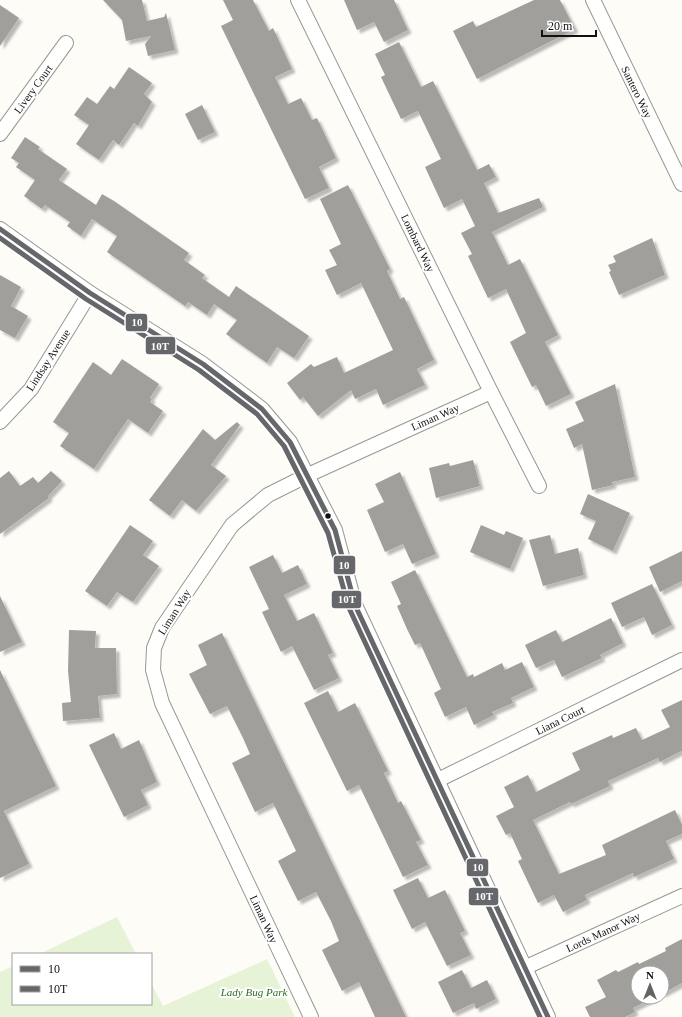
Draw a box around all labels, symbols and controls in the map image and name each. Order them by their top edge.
scale bar [542,12,596,38]
text: 20 m [548,19,573,33]
street label: Livery Court [11,62,55,116]
street label: Santero Way [619,64,655,120]
street label: Lombard Way [399,212,437,274]
line badge: 10 [125,313,148,332]
text: 10 [132,316,143,328]
street label: Lindsay Avenue [24,327,72,393]
line badge: 10T [145,336,176,355]
text: 10T [151,340,170,352]
street label: Liman Way [409,401,461,433]
unlabelled marker [323,511,333,521]
line badge: 10 [333,555,356,575]
text: 10 [339,559,350,571]
street label: Liman Way [155,587,193,637]
line badge: 10T [331,590,362,609]
text: 10T [338,593,357,605]
street label: Liana Court [534,703,586,737]
line badge: 10 [466,858,489,877]
text: 10 [473,861,484,873]
line badge: 10T [468,887,499,906]
text: 10T [475,890,494,902]
street label: Liman Way [248,893,280,945]
street label: Lords Manor Way [564,909,642,954]
legend [12,953,152,1005]
text: 10 [48,962,60,976]
north arrow [630,965,670,1005]
text: N [646,969,654,981]
text: 10T [48,982,68,996]
park label: Lady Bug Park [220,986,288,998]

